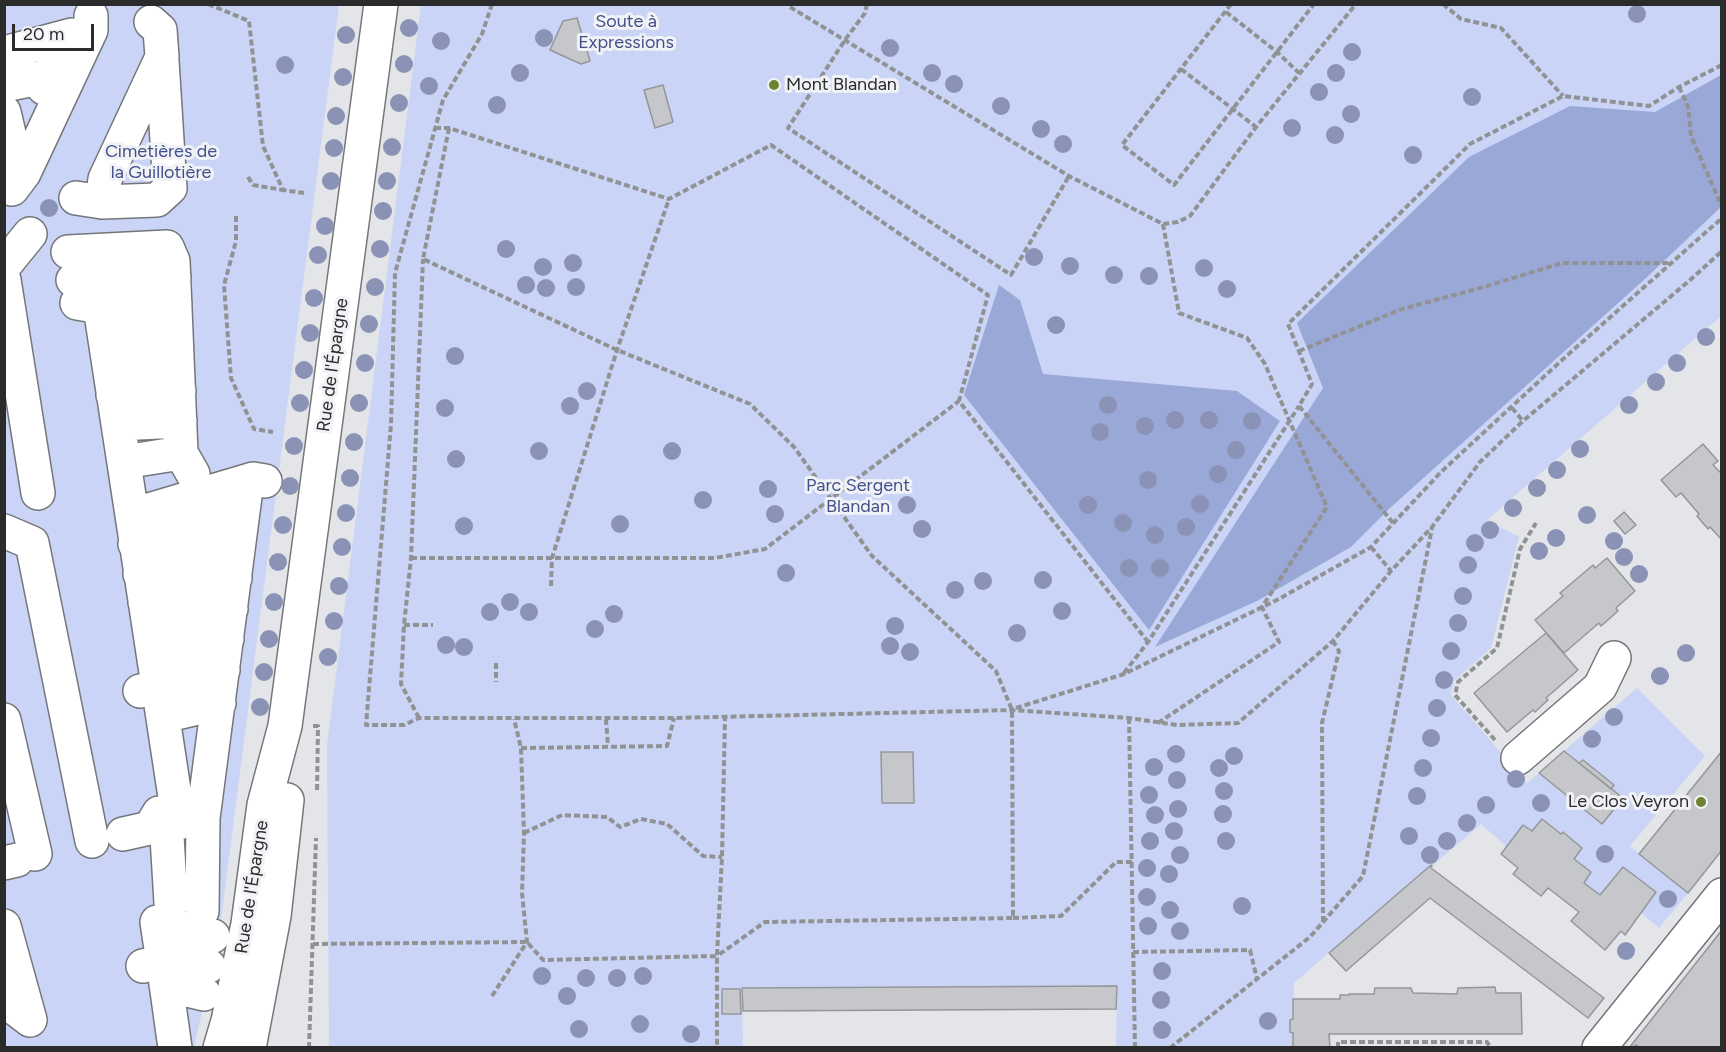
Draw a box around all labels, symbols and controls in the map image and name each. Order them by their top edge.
park label: Soute à Expressions [578,11,674,54]
scale bar [15,12,98,50]
text: 20 m [23,23,64,45]
place label: Mont Blandan [786,74,897,96]
marker: Mont Blandan [767,78,781,92]
park label: Cimetières de la Guillotière [105,141,217,184]
street label: Rue de l'Épargne [313,297,353,433]
park label: Parc Sergent Blandan [806,475,910,518]
place label: Le Clos Veyron [1568,791,1689,813]
marker: Le Clos Veyron [1694,795,1708,809]
street label: Rue de l'Épargne [231,819,273,955]

